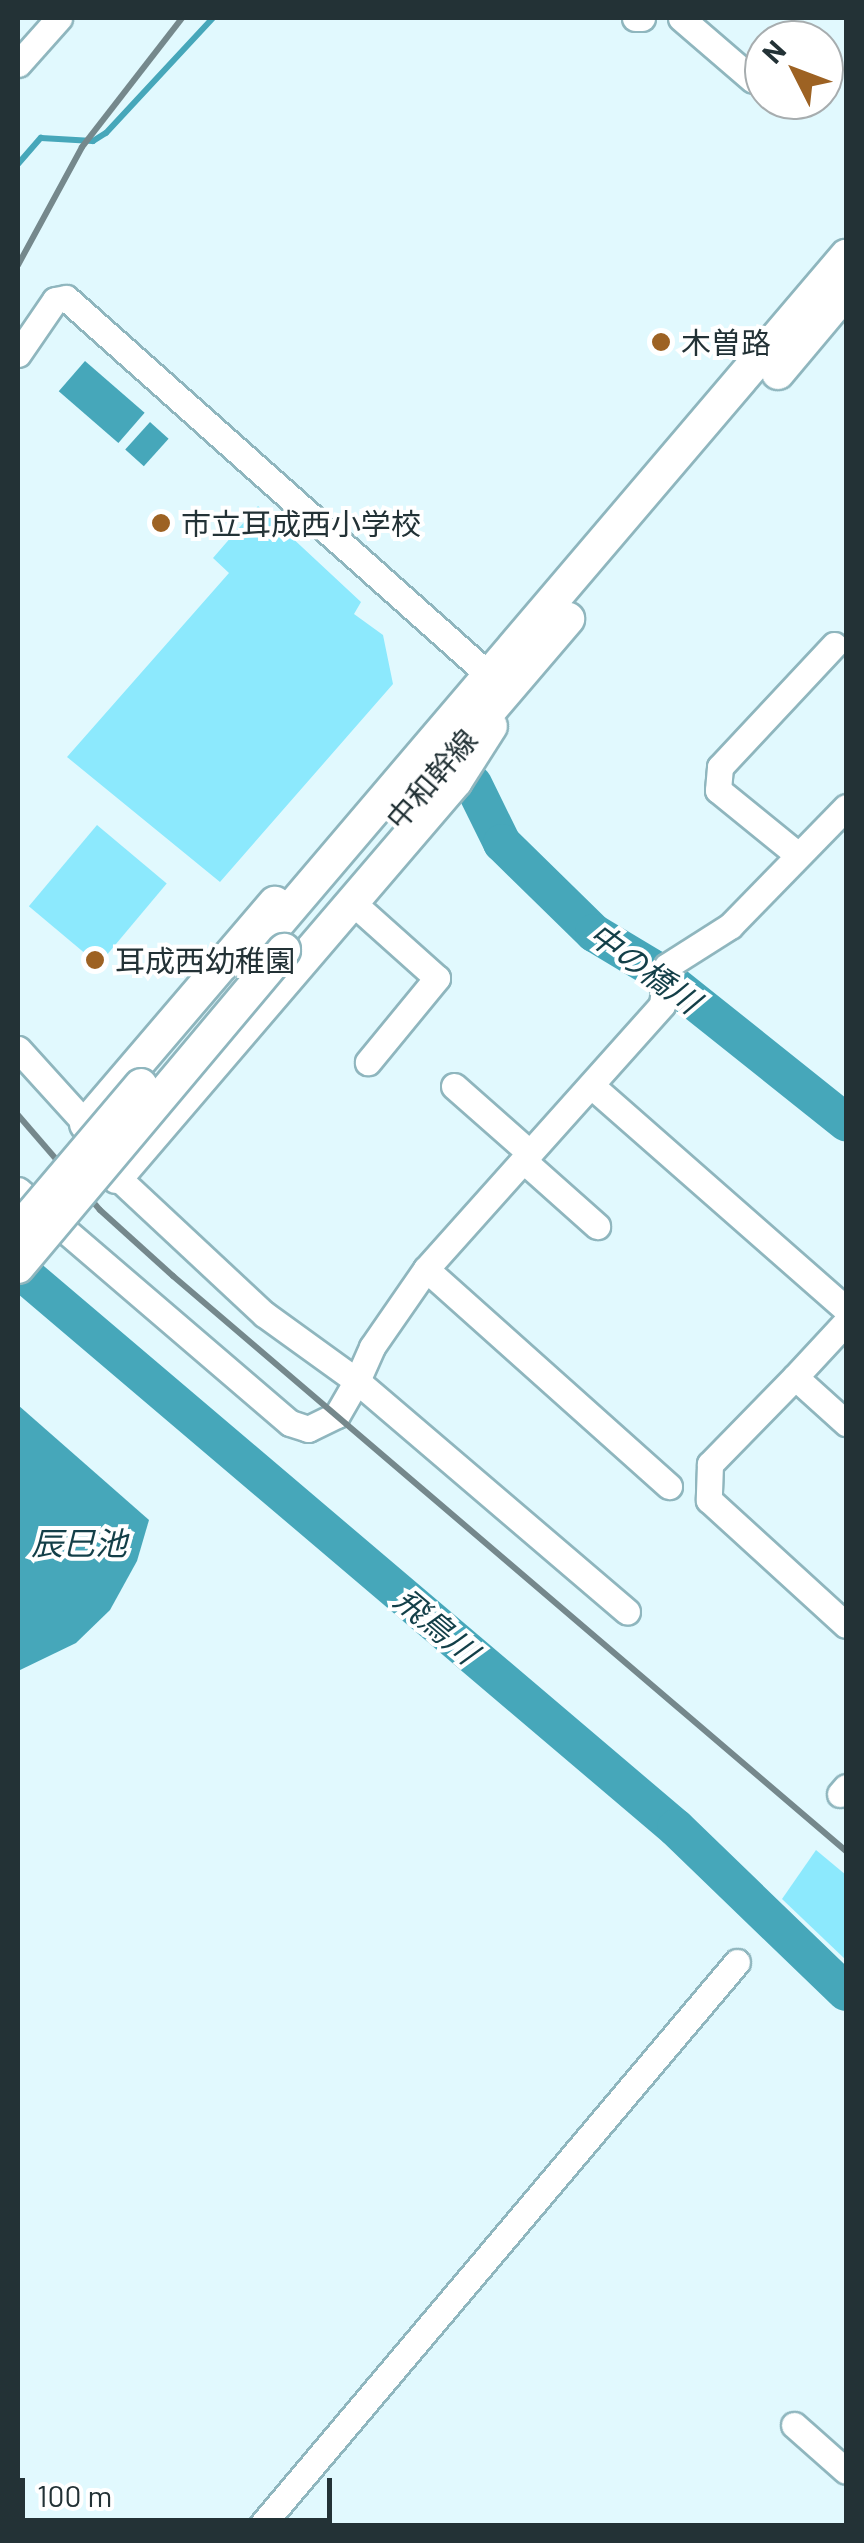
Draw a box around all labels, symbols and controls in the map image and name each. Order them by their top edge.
north arrow [744,20,844,120]
text: N [754,33,792,70]
place label: 木曽路 [681,324,771,360]
marker: 木曽路 [650,331,672,353]
place label: 市立耳成西小学校 [181,505,421,541]
marker: 市立耳成西小学校 [150,512,172,534]
street label: 中和幹線 [378,722,484,836]
water label: 中の橋川 [582,914,708,1020]
place label: 耳成西幼稚園 [115,942,295,978]
marker: 耳成西幼稚園 [84,949,106,971]
water label: 辰巳池 [31,1523,127,1561]
water label: 飛鳥川 [388,1579,486,1671]
scale bar [25,2458,338,2520]
text: 100 m [37,2477,112,2513]

